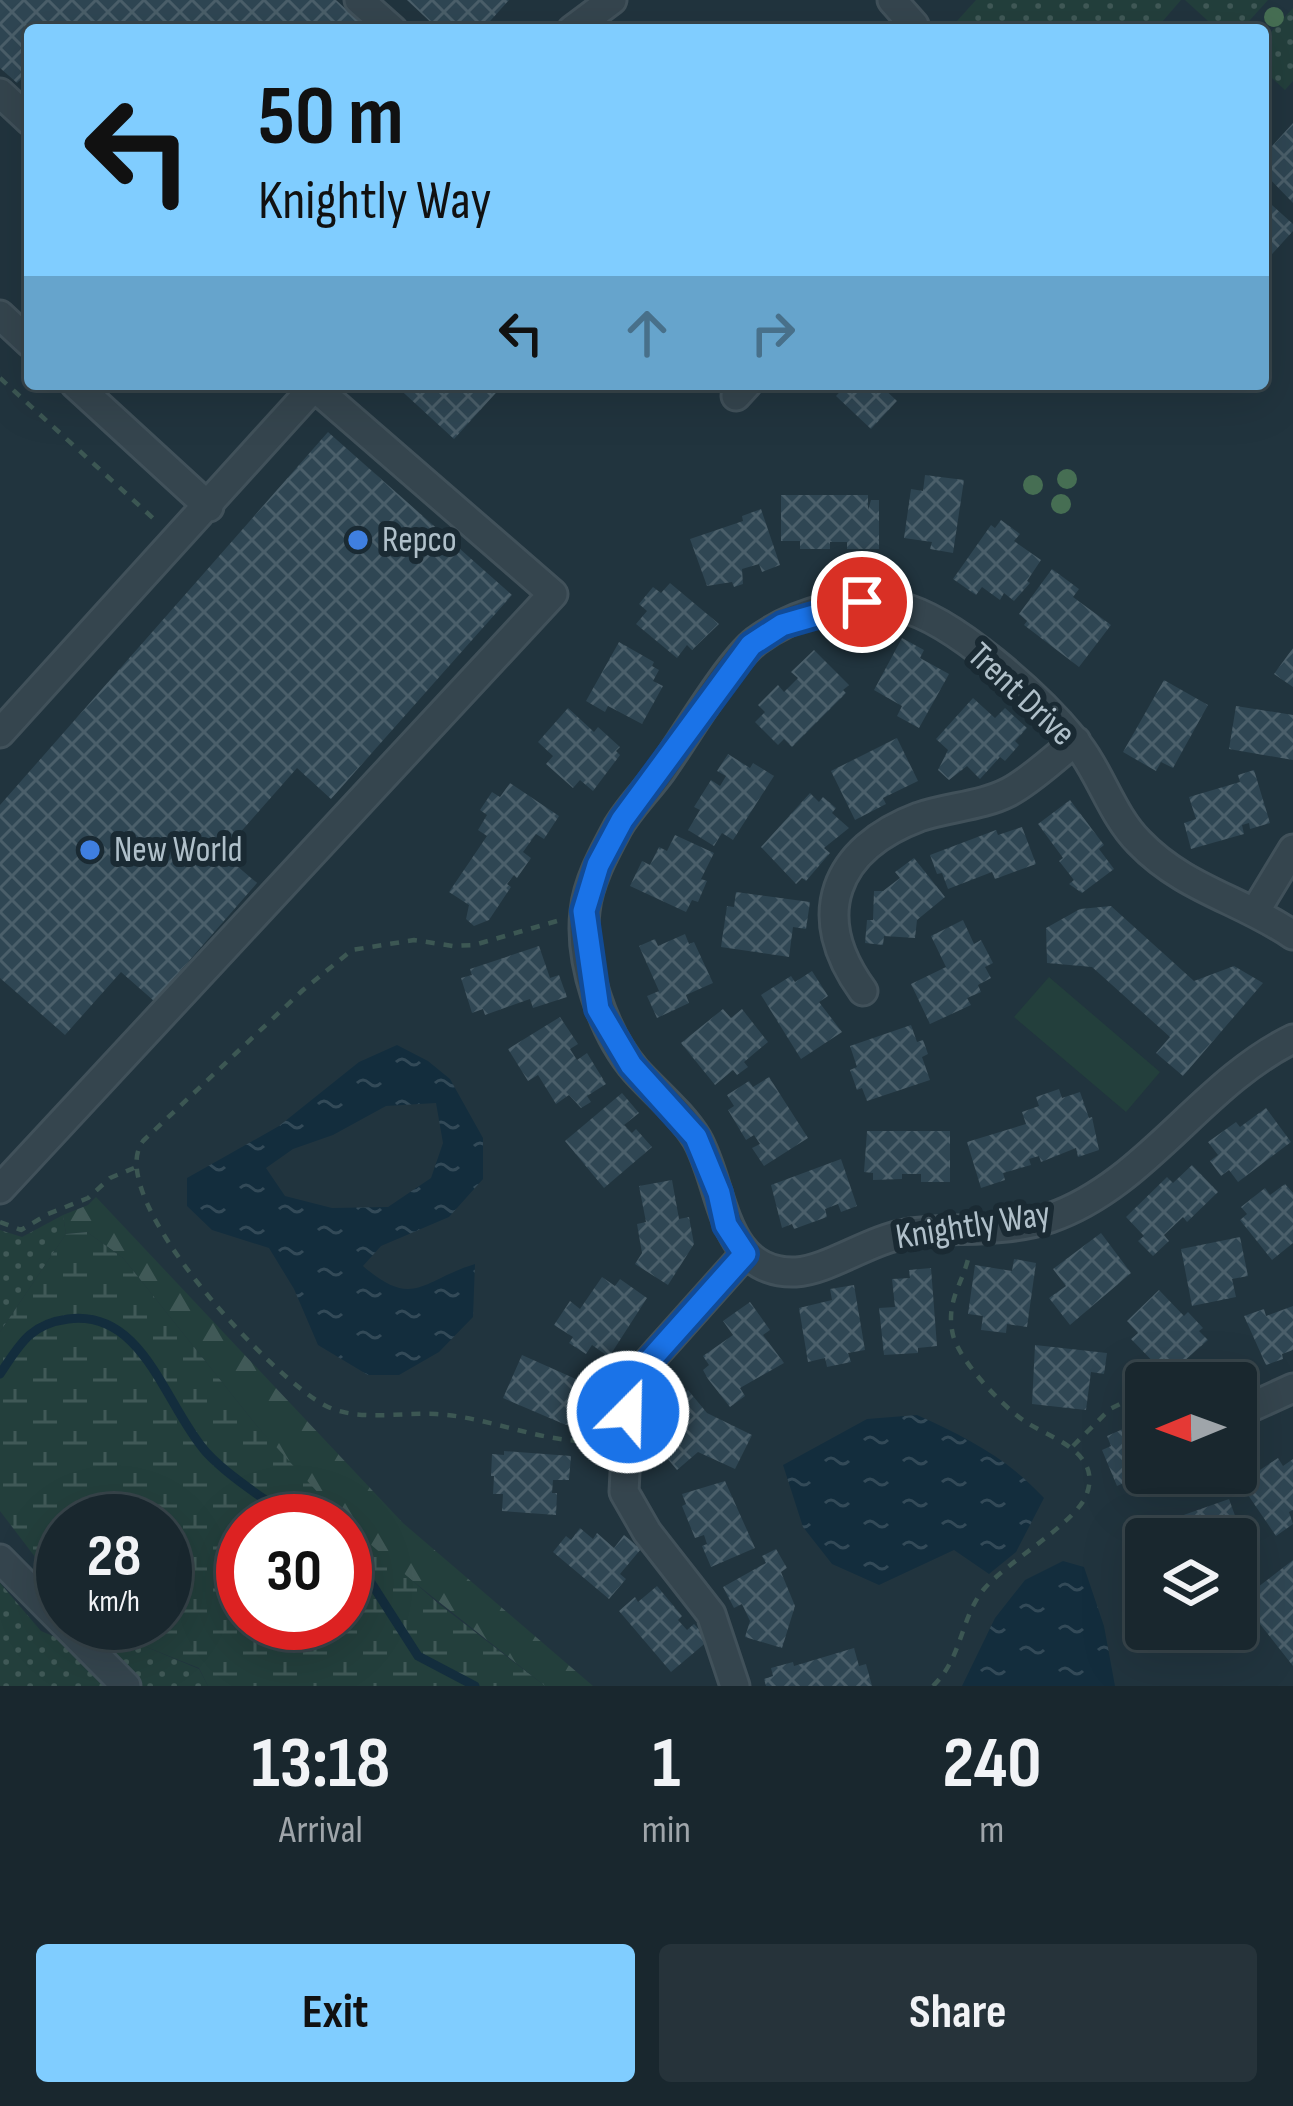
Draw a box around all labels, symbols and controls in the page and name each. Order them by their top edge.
text: 50 m [258,67,404,168]
icon: left [60,72,216,228]
text: Knightly Way [258,169,491,234]
icon: left [488,300,554,366]
icon: ahead [614,300,680,366]
icon: right [740,300,806,366]
place label: Repco [382,519,457,562]
marker: Repco [345,527,371,553]
pin [811,551,913,653]
icon: arrive [829,569,895,635]
street label: Trent Drive [958,634,1084,756]
place label: New World [114,829,242,872]
marker: New World [77,837,103,863]
street label: Knightly Way [893,1193,1053,1259]
position arrow [565,1349,691,1475]
north arrow [1125,1362,1257,1494]
map controls [1125,1362,1257,1650]
speed limit sign: 30 [216,1494,372,1650]
button: layers [1125,1518,1257,1650]
text: 28 [87,1521,141,1593]
text: km/h [88,1584,140,1620]
text: 13:18 [252,1721,390,1808]
text: 1 [652,1721,680,1808]
text: 240 [942,1721,1041,1808]
text: Arrival [279,1807,363,1854]
text: min [642,1807,691,1854]
text: m [979,1807,1004,1854]
button: Exit [36,1944,635,2082]
button: Share [659,1944,1257,2082]

